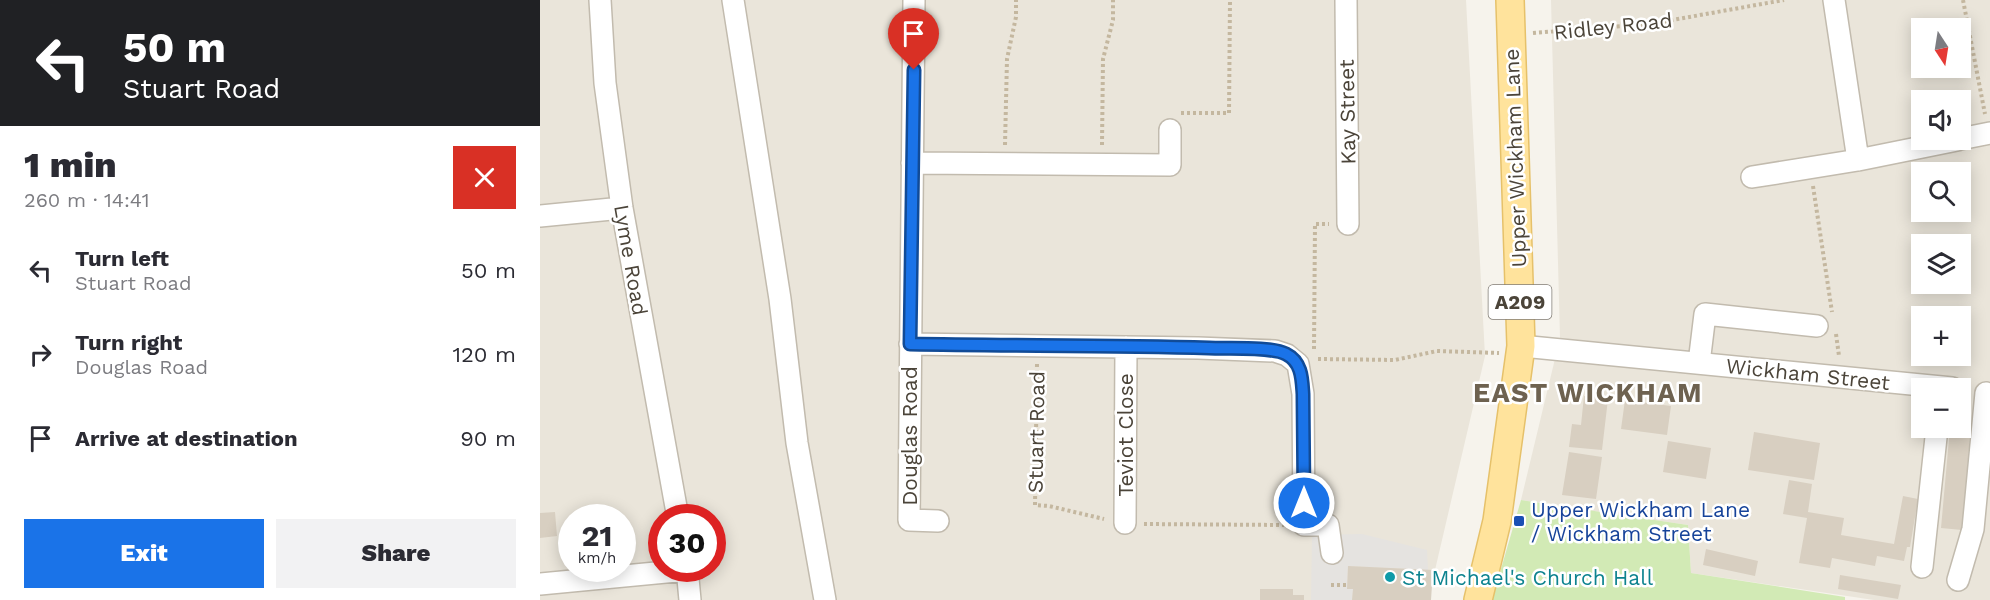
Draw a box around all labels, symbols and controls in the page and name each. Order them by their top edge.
street label: Ridley Road [1552,7,1674,45]
pin [888,8,939,70]
icon: arrive [897,17,930,50]
north arrow [1911,18,1971,78]
map controls [1911,18,1971,438]
text: 50 m [123,23,226,72]
icon: left [24,24,102,102]
street label: Upper Wickham Lane [1499,48,1531,268]
street label: Kay Street [1334,59,1360,165]
text: Stuart Road [123,73,280,105]
button: sound [1911,90,1971,150]
text: 1 min [24,144,117,186]
button: close [453,146,516,209]
button: search [1911,162,1971,222]
text: 260 m · 14:41 [24,188,150,212]
street label: Lyme Road [609,203,653,317]
button: layers [1911,234,1971,294]
text: Turn left [75,246,169,271]
icon: left [24,254,57,287]
text: 50 m [461,258,516,283]
text: Stuart Road [75,271,191,295]
road number: A209 [1488,285,1552,319]
button: + [1911,306,1971,366]
text: Turn right [75,330,182,355]
icon: right [24,338,57,371]
text: 120 m [452,342,516,367]
street label: Wickham Street [1725,353,1891,395]
text: Douglas Road [75,355,208,379]
street label: Douglas Road [897,366,922,506]
street label: Stuart Road [1022,371,1050,493]
street label: Teviot Close [1113,373,1138,497]
district label: EAST WICKHAM [1473,377,1703,409]
button: − [1911,378,1971,438]
icon: arrive [24,422,57,455]
text: Arrive at destination [75,426,298,451]
text: 90 m [460,426,516,451]
position arrow [1272,471,1336,535]
place label: Upper Wickham Lane / Wickham Street [1531,497,1750,546]
speed limit sign: 30 [648,504,726,582]
marker: Upper Wickham Lane / Wickham Street [1512,514,1526,528]
text: 21 [582,518,612,553]
button: Exit [24,519,264,588]
button: Share [276,519,516,588]
text: km/h [578,549,616,567]
place label: St Michael's Church Hall [1402,565,1654,590]
marker: St Michael's Church Hall [1383,570,1397,584]

